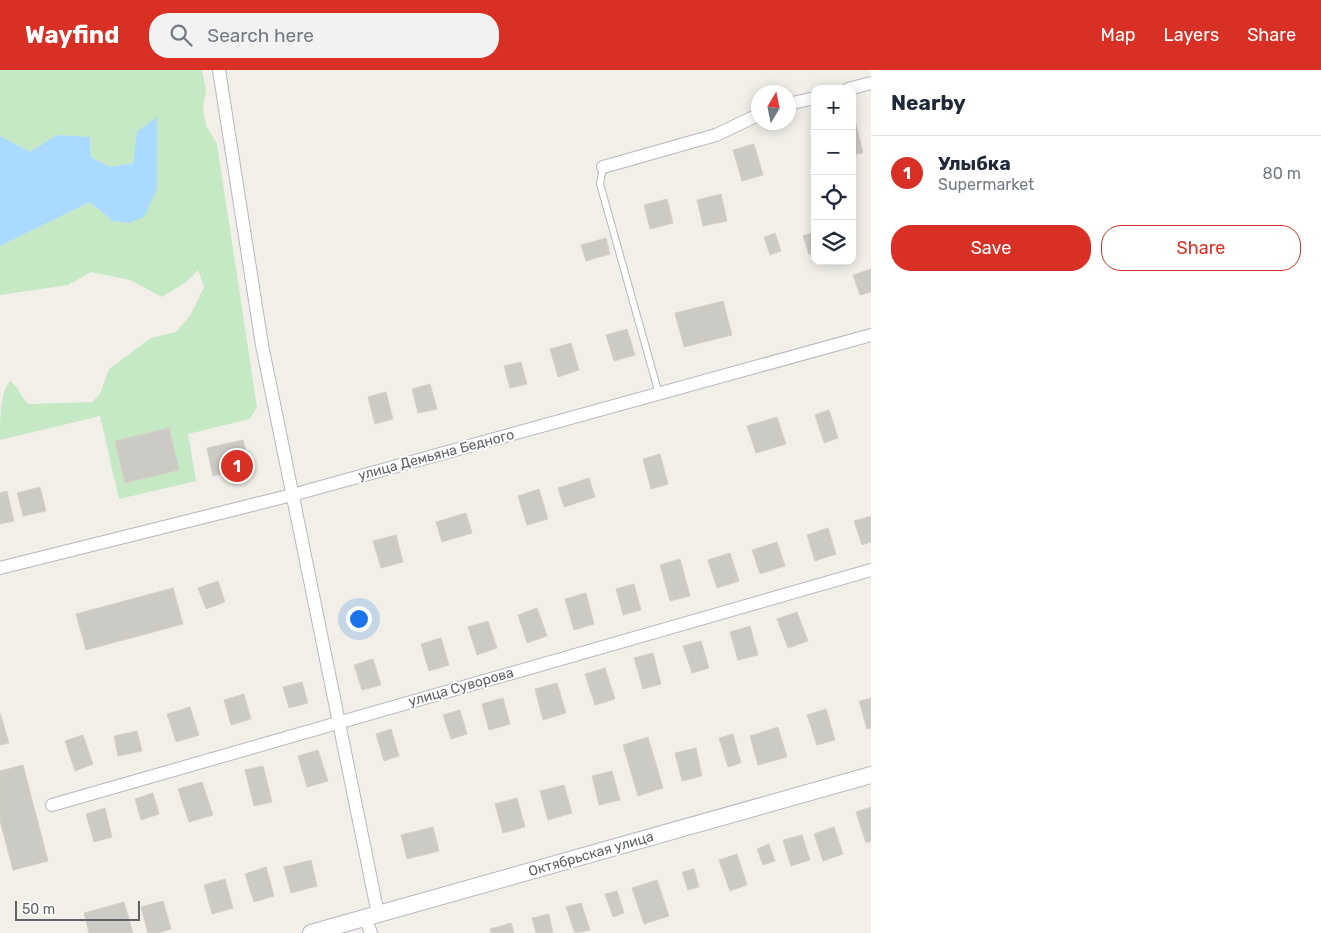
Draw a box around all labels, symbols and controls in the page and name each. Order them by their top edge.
search box [149,13,499,58]
text: Wayfind [25,21,119,49]
icon: search [167,21,195,49]
text: Search here [207,24,314,47]
text: Map [1101,24,1136,46]
text: Layers [1164,24,1219,46]
text: Share [1247,24,1296,46]
north arrow [751,85,796,130]
map controls [811,85,856,265]
button: + [811,85,856,130]
text: Nearby [891,90,966,115]
button: − [811,130,856,175]
text: Улыбка [938,152,1011,175]
text: 1 [903,164,911,183]
text: 80 m [1263,164,1301,183]
button: locate [811,175,856,220]
text: Supermarket [938,175,1034,194]
button: layers [811,220,856,265]
button: Save [891,225,1091,271]
button: Share [1101,225,1301,271]
street label: улица Демьяна Бедного [356,426,516,484]
pin: 1 [221,447,253,485]
your location [346,606,372,632]
street label: улица Суворова [406,664,516,710]
street label: Октябрьская улица [526,828,656,880]
scale bar [15,898,140,921]
text: 50 m [22,901,55,918]

